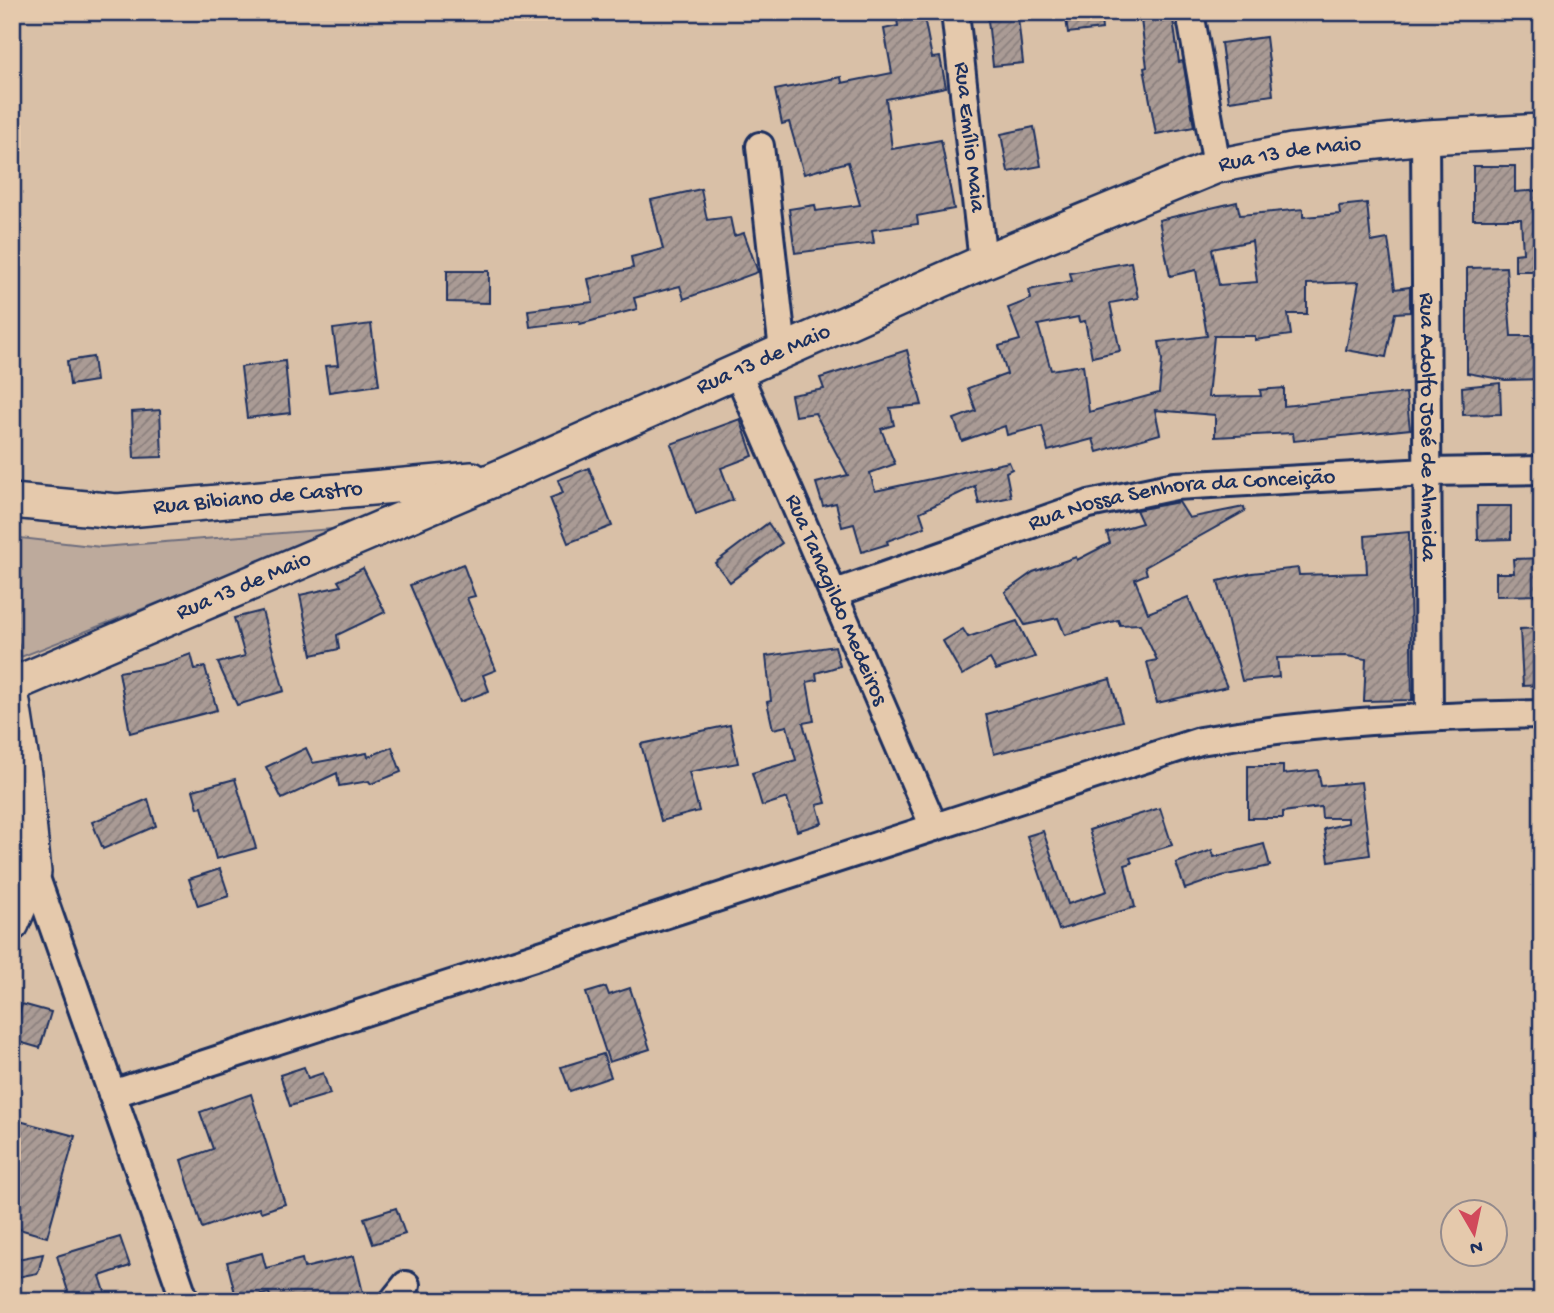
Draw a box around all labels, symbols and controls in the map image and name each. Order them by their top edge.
street label: Rua Emílio Maia [947,61,991,215]
street label: Rua 13 de Maio [1216,130,1363,179]
street label: Rua Adolfo José de Almeida [1413,293,1441,563]
street label: Rua 13 de Maio [692,318,835,401]
street label: Rua Nossa Senhora da Conceição [1025,464,1336,538]
street label: Rua Bibiano de Castro [152,475,364,521]
street label: Rua Tanagildo Medeiros [778,490,894,710]
street label: Rua 13 de Maio [172,545,316,627]
north arrow [1438,1198,1508,1268]
text: N [1468,1234,1484,1259]

